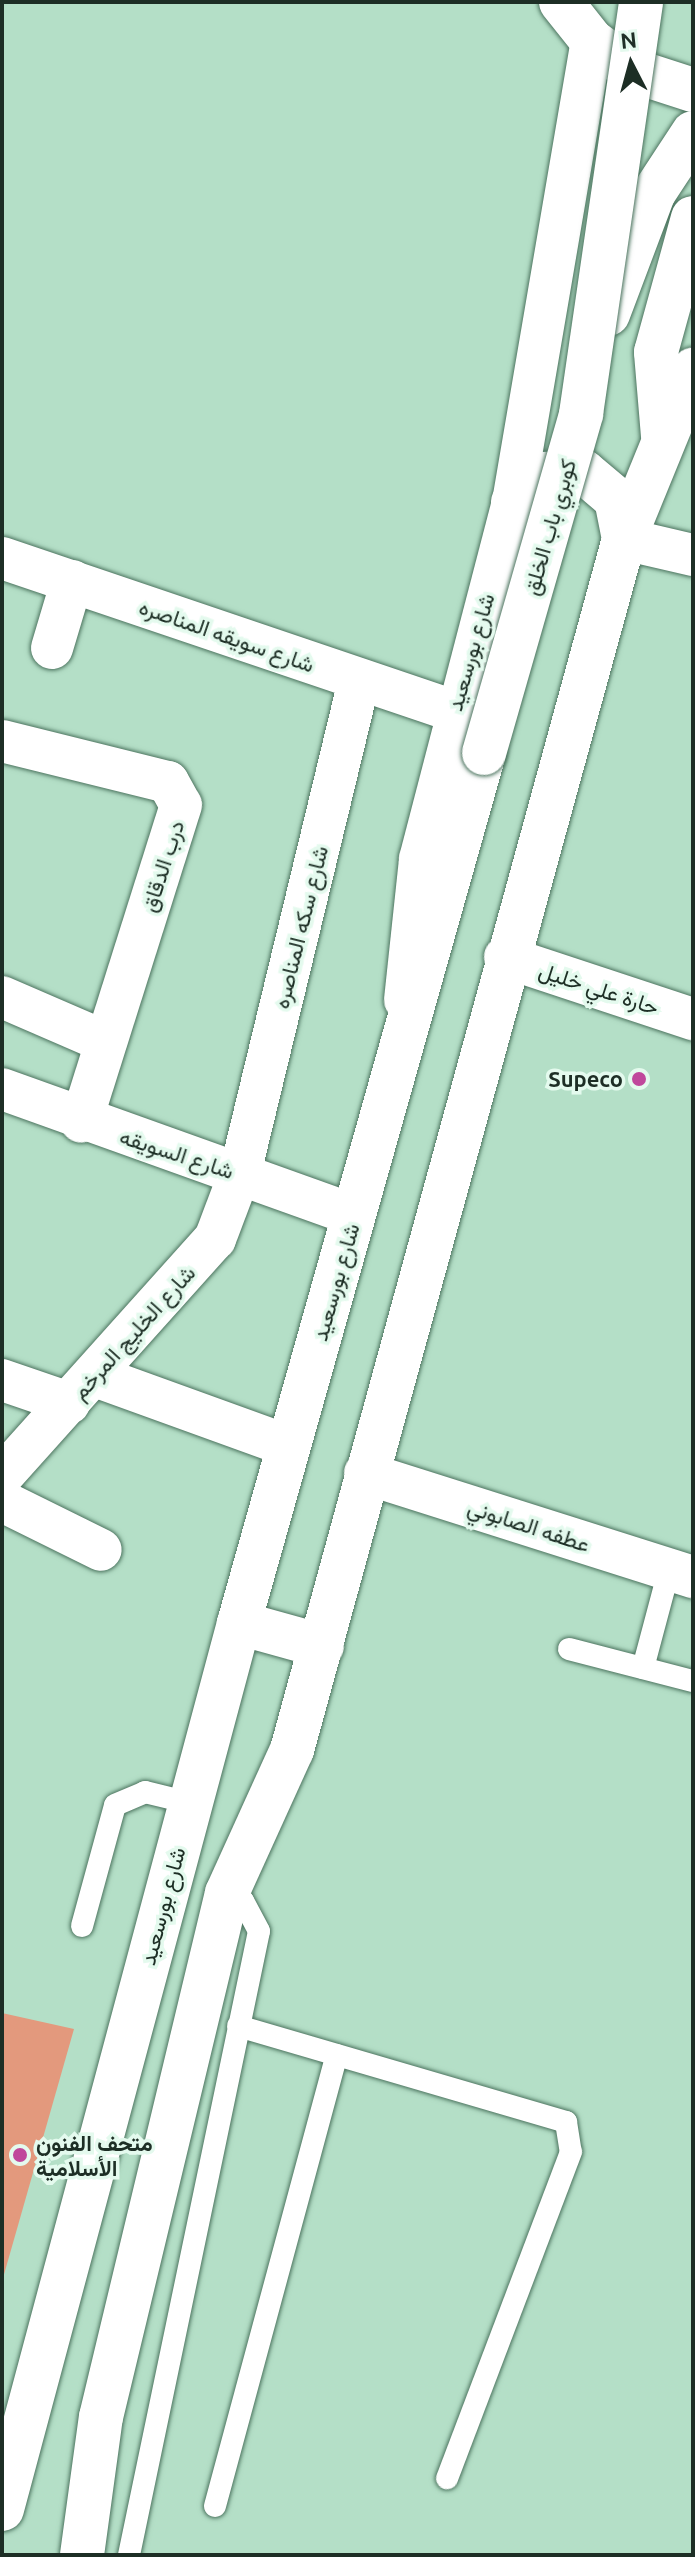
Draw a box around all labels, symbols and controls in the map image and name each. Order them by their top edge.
north arrow [591,24,671,104]
text: N [619,26,638,53]
street label: كوبري باب الخلق [517,456,581,598]
street label: شارع بورسعيد [441,590,499,714]
street label: شارع سويقه المناصره [136,593,318,677]
street label: درب الدقاق [135,817,189,915]
street label: شارع سكه المناصره [267,843,333,1011]
street label: حارة علي خليل [536,956,662,1020]
place label: Supeco [548,1066,623,1092]
marker: Supeco [630,1070,648,1088]
street label: شارع السويقه [117,1122,237,1184]
street label: شارع بورسعيد [306,1220,364,1344]
street label: شارع الخليج المرخم [66,1259,200,1405]
street label: عطفه الصابوني [465,1493,593,1557]
street label: شارع بورسعيد [134,1844,190,1968]
place label: متحف الفنون الأسلامية [36,2129,153,2180]
marker: متحف الفنون الأسلامية [11,2146,29,2164]

